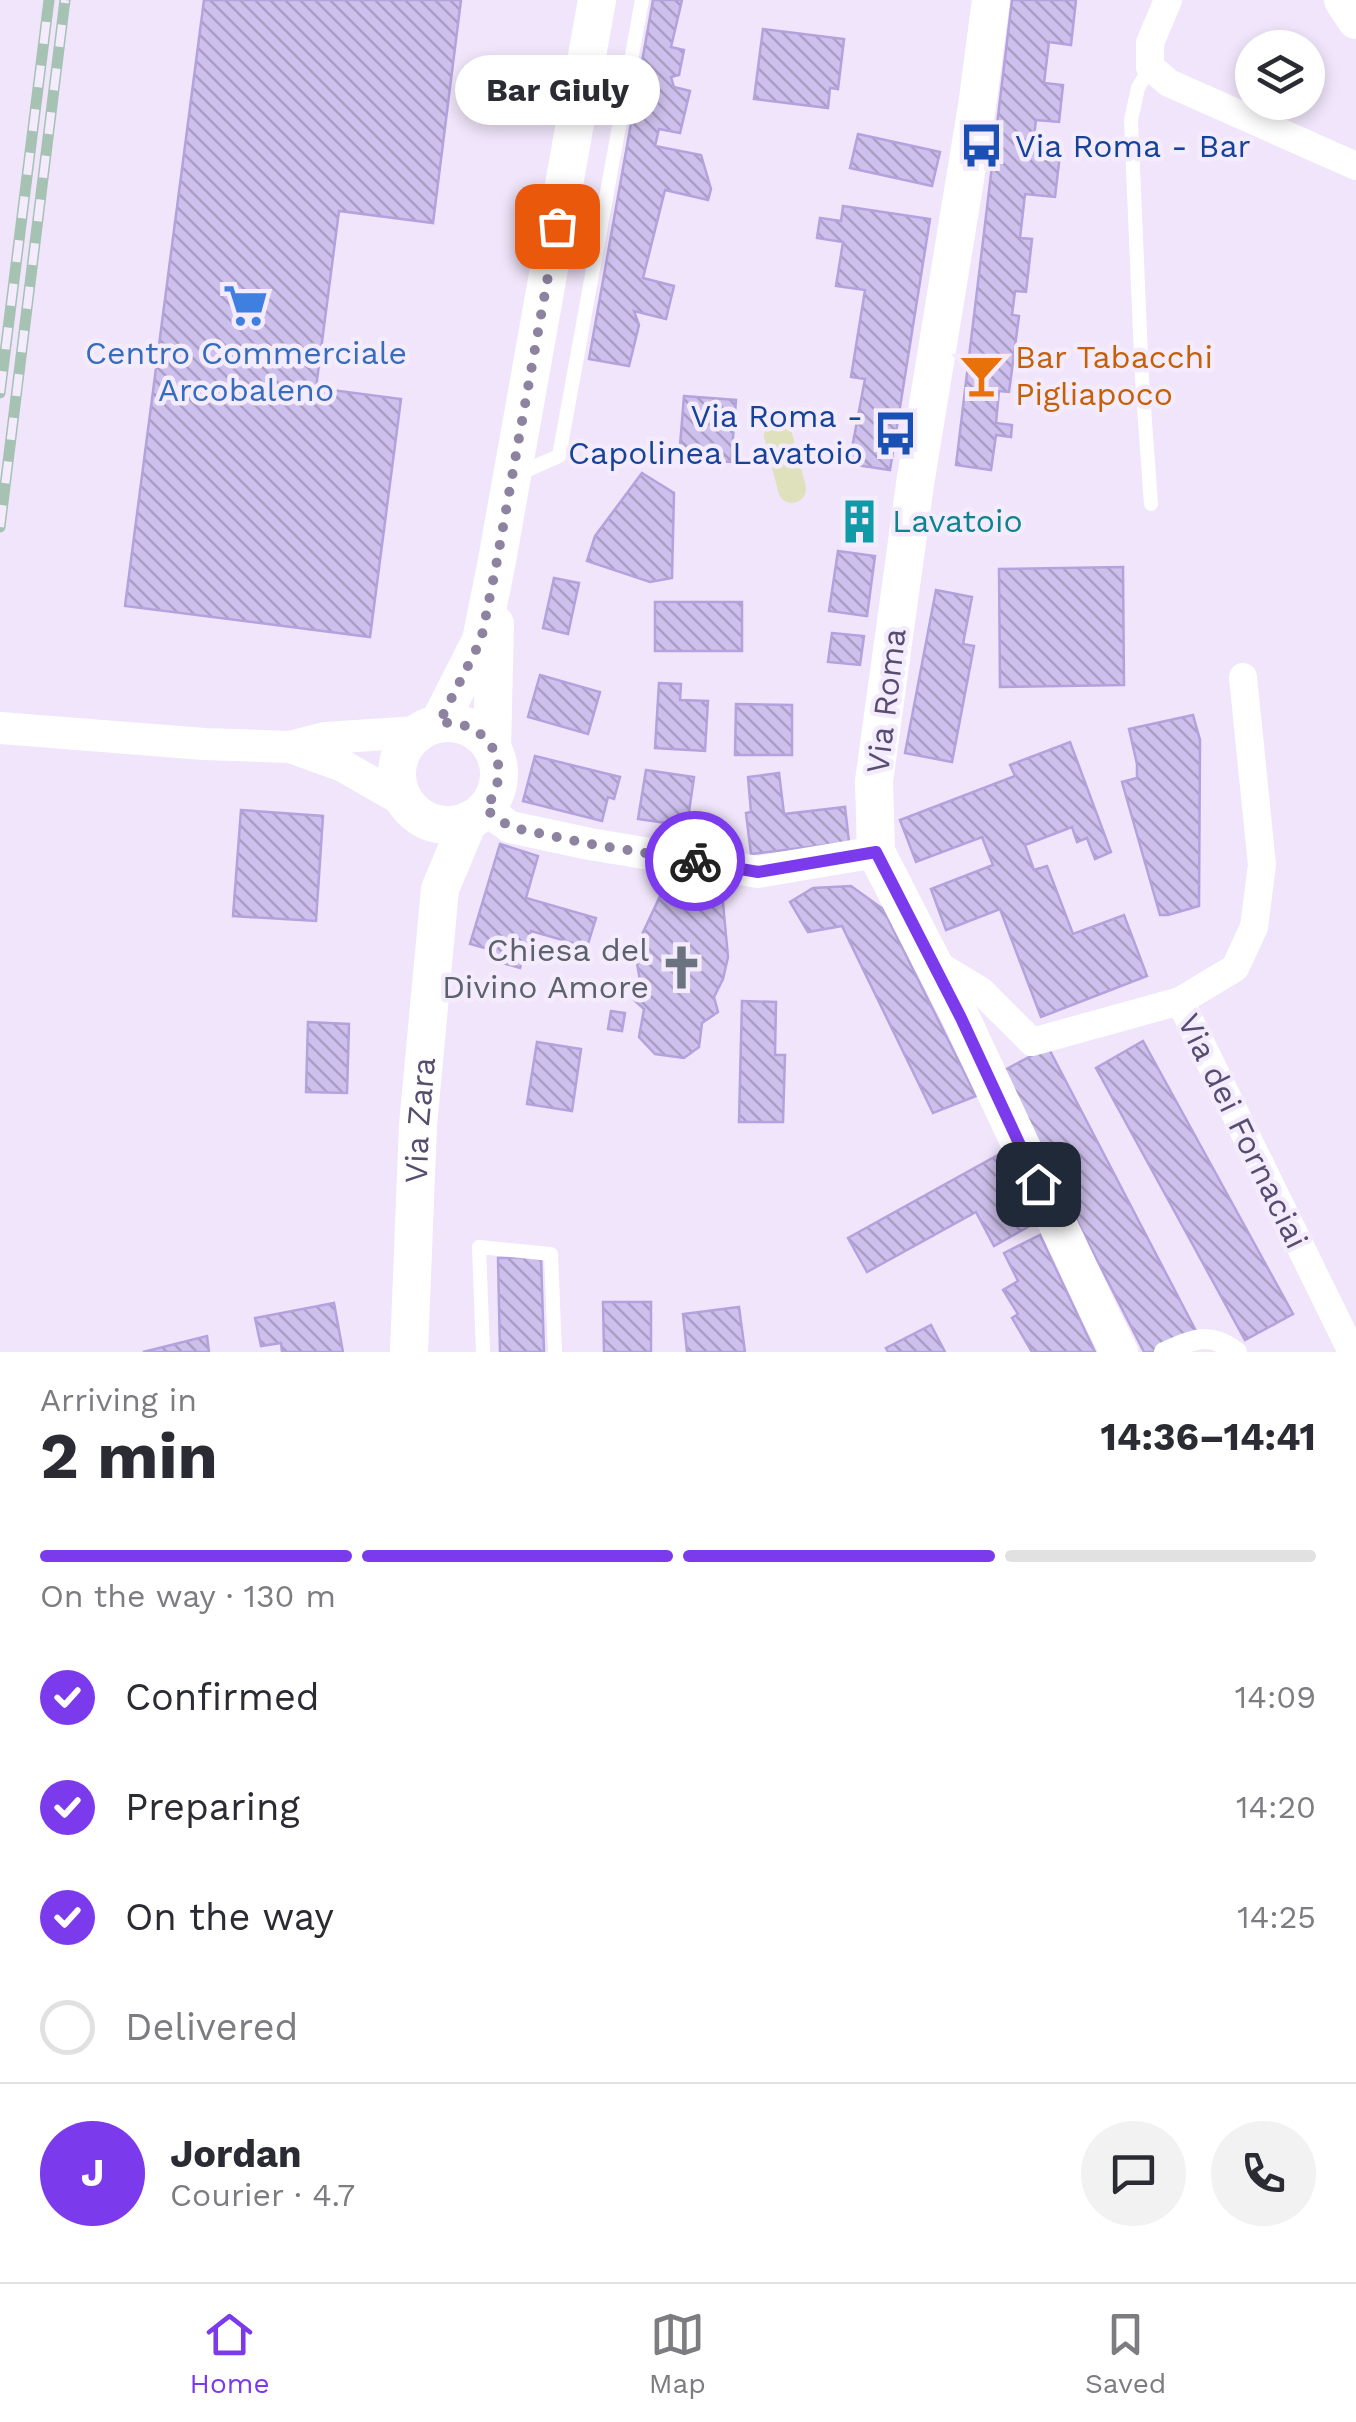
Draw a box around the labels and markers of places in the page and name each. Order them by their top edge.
callout: Bar Giuly [454,56,660,126]
bus stop icon: Via Roma - Bar [958,122,1006,170]
place label: Via Roma - Bar [1015,127,1251,165]
pin [515,184,600,269]
supermarket icon: Centro Commerciale Arcobaleno [222,281,270,329]
place label: Centro Commerciale Arcobaleno [85,334,407,409]
place label: Bar Tabacchi Pigliapoco [1015,338,1213,413]
bar icon: Bar Tabacchi Pigliapoco [958,351,1006,399]
place label: Via Roma - Capolinea Lavatoio [568,397,863,472]
bus stop icon: Via Roma - Capolinea Lavatoio [872,410,920,458]
building icon: Lavatoio [835,497,883,545]
place label: Lavatoio [892,502,1023,540]
place label: Chiesa del Divino Amore [442,931,649,1006]
church icon: Chiesa del Divino Amore [658,944,706,992]
pin [996,1142,1081,1227]

